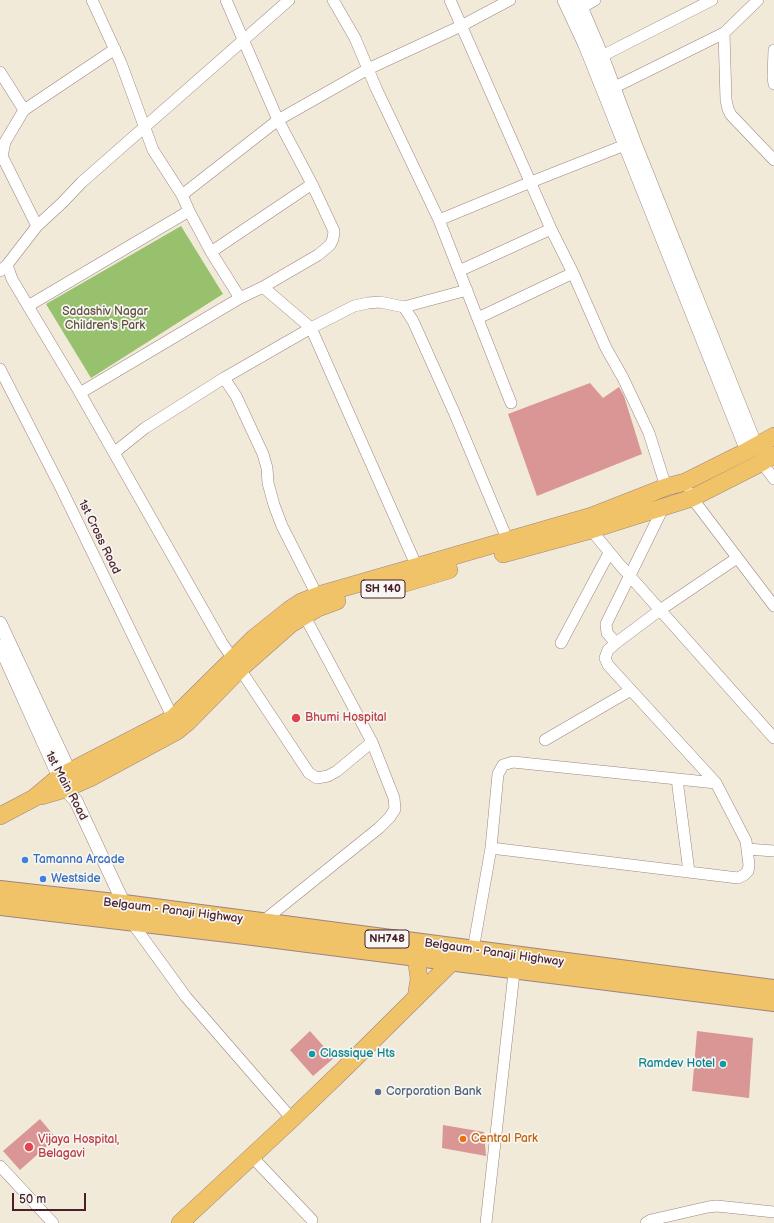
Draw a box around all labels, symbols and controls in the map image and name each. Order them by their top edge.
park label: Sadashiv Nagar Children's Park [62,305,148,333]
street label: 1st Cross Road [75,497,123,577]
road number: SH 140 [361,580,405,598]
place label: Bhumi Hospital [305,711,387,725]
marker: Bhumi Hospital [290,712,302,724]
street label: 1st Main Road [42,749,90,823]
place label: Tamanna Arcade [33,853,125,867]
marker: Tamanna Arcade [20,855,30,865]
place label: Westside [51,872,101,886]
marker: Westside [38,874,48,884]
street label: Belgaum - Panaji Highway [102,895,244,927]
road number: NH748 [365,930,409,948]
street label: Belgaum - Panaji Highway [423,936,565,970]
place label: Classique Hts [320,1047,395,1061]
marker: Classique Hts [307,1049,317,1059]
place label: Ramdev Hotel [638,1057,715,1071]
marker: Ramdev Hotel [718,1059,728,1069]
place label: Corporation Bank [386,1085,481,1099]
marker: Corporation Bank [373,1087,383,1097]
place label: Central Park [471,1132,538,1146]
place label: Vijaya Hospital, Belagavi [38,1133,119,1161]
marker: Central Park [458,1134,468,1144]
marker: Vijaya Hospital, Belagavi [23,1141,35,1153]
scale bar [14,1185,88,1211]
text: 50 m [19,1192,46,1207]

